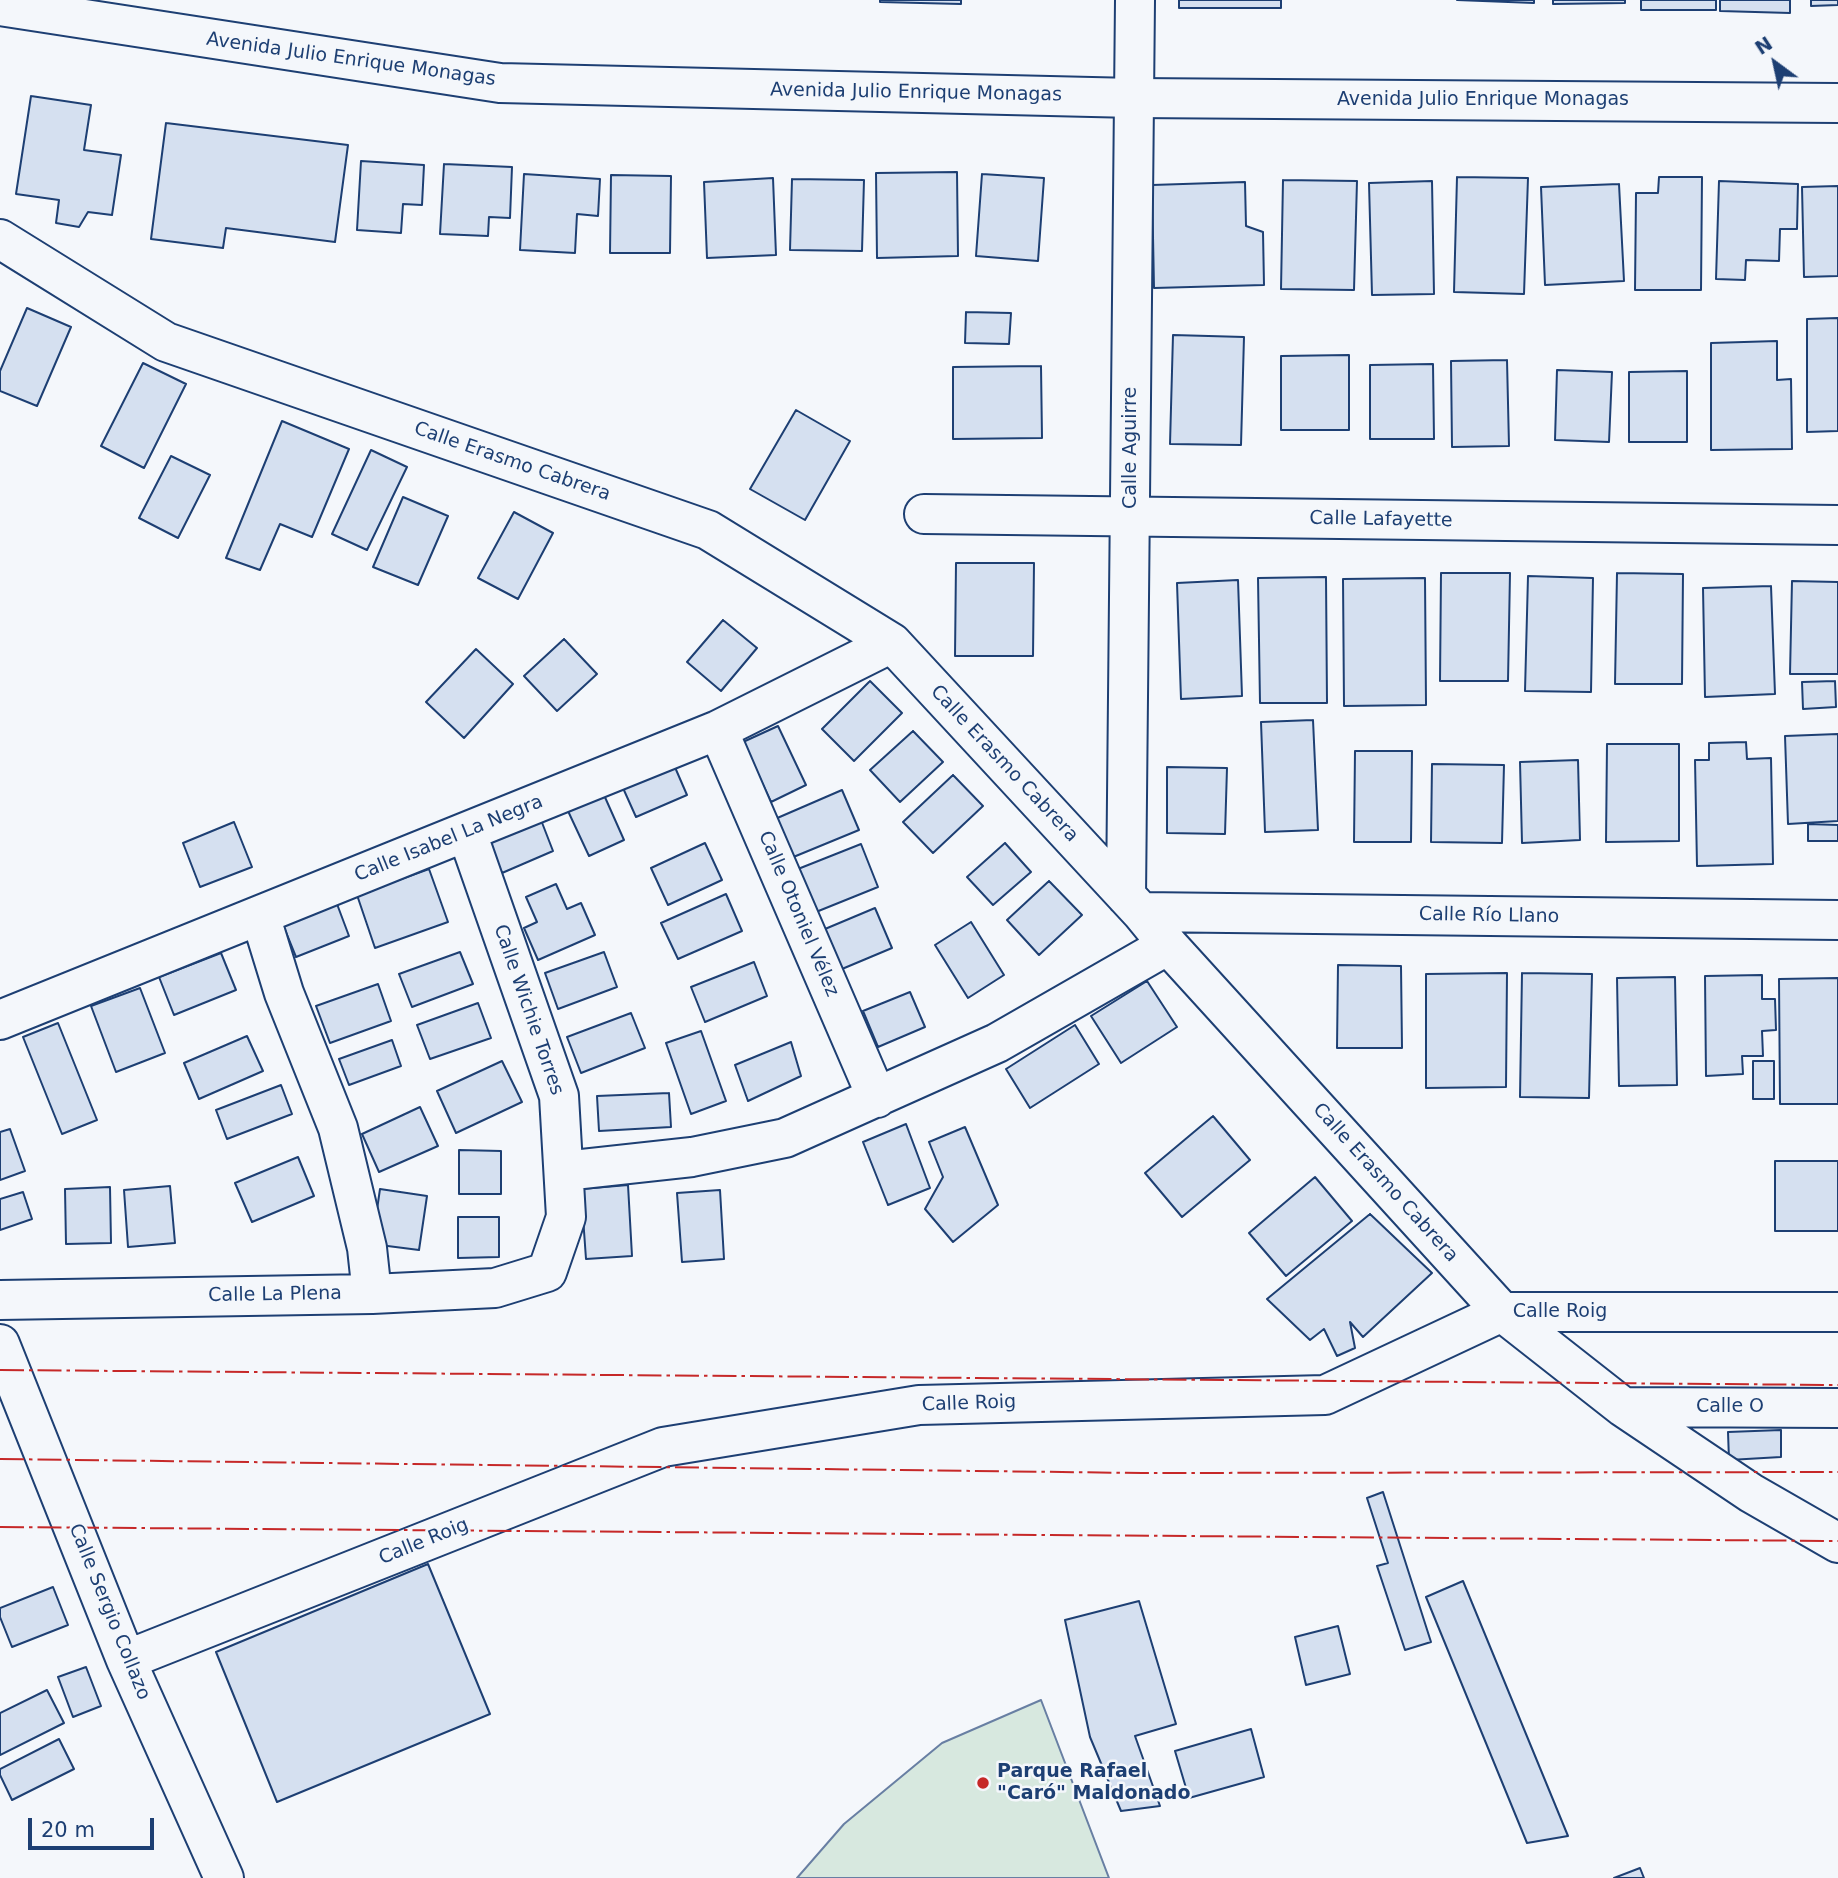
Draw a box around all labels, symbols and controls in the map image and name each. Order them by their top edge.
street label: Avenida Julio Enrique Monagas [205,28,497,92]
north arrow [1740,28,1810,98]
text: N [1751,32,1776,59]
street label: Avenida Julio Enrique Monagas [770,79,1062,107]
street label: Avenida Julio Enrique Monagas [1337,89,1629,111]
street label: Calle Aguirre [1120,387,1142,509]
street label: Calle Erasmo Cabrera [411,418,613,506]
street label: Calle Lafayette [1309,507,1453,533]
street label: Calle Erasmo Cabrera [925,681,1083,847]
street label: Calle Isabel La Negra [352,791,546,887]
street label: Calle Otoniel Vélez [753,828,843,1000]
street label: Calle Río Llano [1419,903,1559,929]
street label: Calle Wichie Torres [488,922,568,1098]
street label: Calle Erasmo Cabrera [1308,1099,1462,1267]
street label: Calle La Plena [208,1282,342,1308]
street label: Calle Roig [1513,1301,1607,1323]
street label: Calle Roig [921,1391,1017,1417]
street label: Calle O [1696,1396,1764,1418]
street label: Calle Roig [376,1514,472,1570]
street label: Calle Sergio Collazo [63,1521,155,1703]
place label: Parque Rafael "Caró" Maldonado [997,1761,1190,1805]
marker: Parque Rafael "Caró" Maldonado [975,1775,991,1791]
scale bar [32,1804,158,1848]
text: 20 m [41,1818,95,1842]

